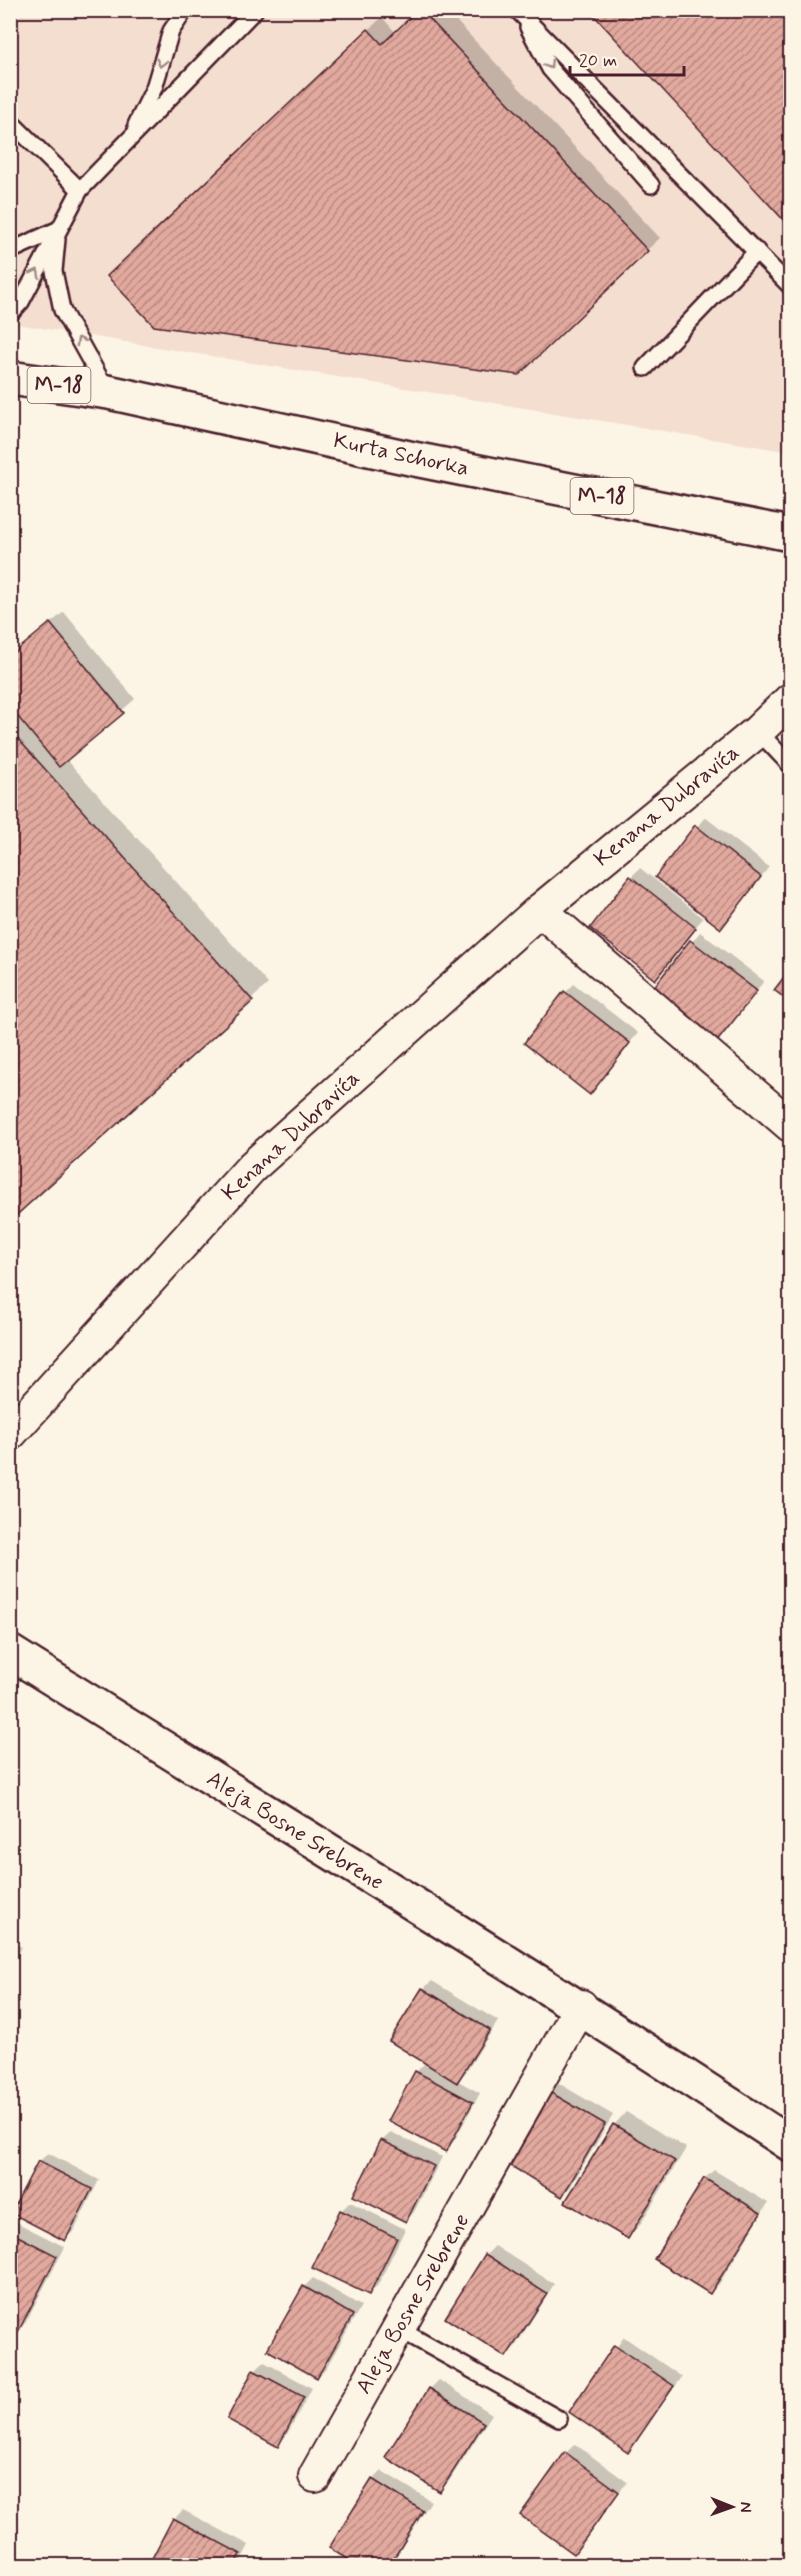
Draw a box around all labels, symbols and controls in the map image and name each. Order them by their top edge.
scale bar [570,39,684,77]
text: 20 m [579,49,617,73]
one-way arrow [155,58,168,68]
one-way arrow [541,59,553,69]
one-way arrow [28,268,40,279]
one-way arrow [75,337,87,347]
road number: M-18 [28,367,90,403]
street label: Kurta Schorka [331,427,471,483]
road number: M-18 [570,478,634,514]
street label: Kenana Dubravića [589,739,745,873]
street label: Kenana Dubravića [216,1065,366,1207]
street label: Aleja Bosne Srebrene [201,1765,389,1898]
street label: Aleja Bosne Srebrene [350,2209,477,2400]
north arrow [702,2477,762,2537]
text: N [735,2502,756,2513]

